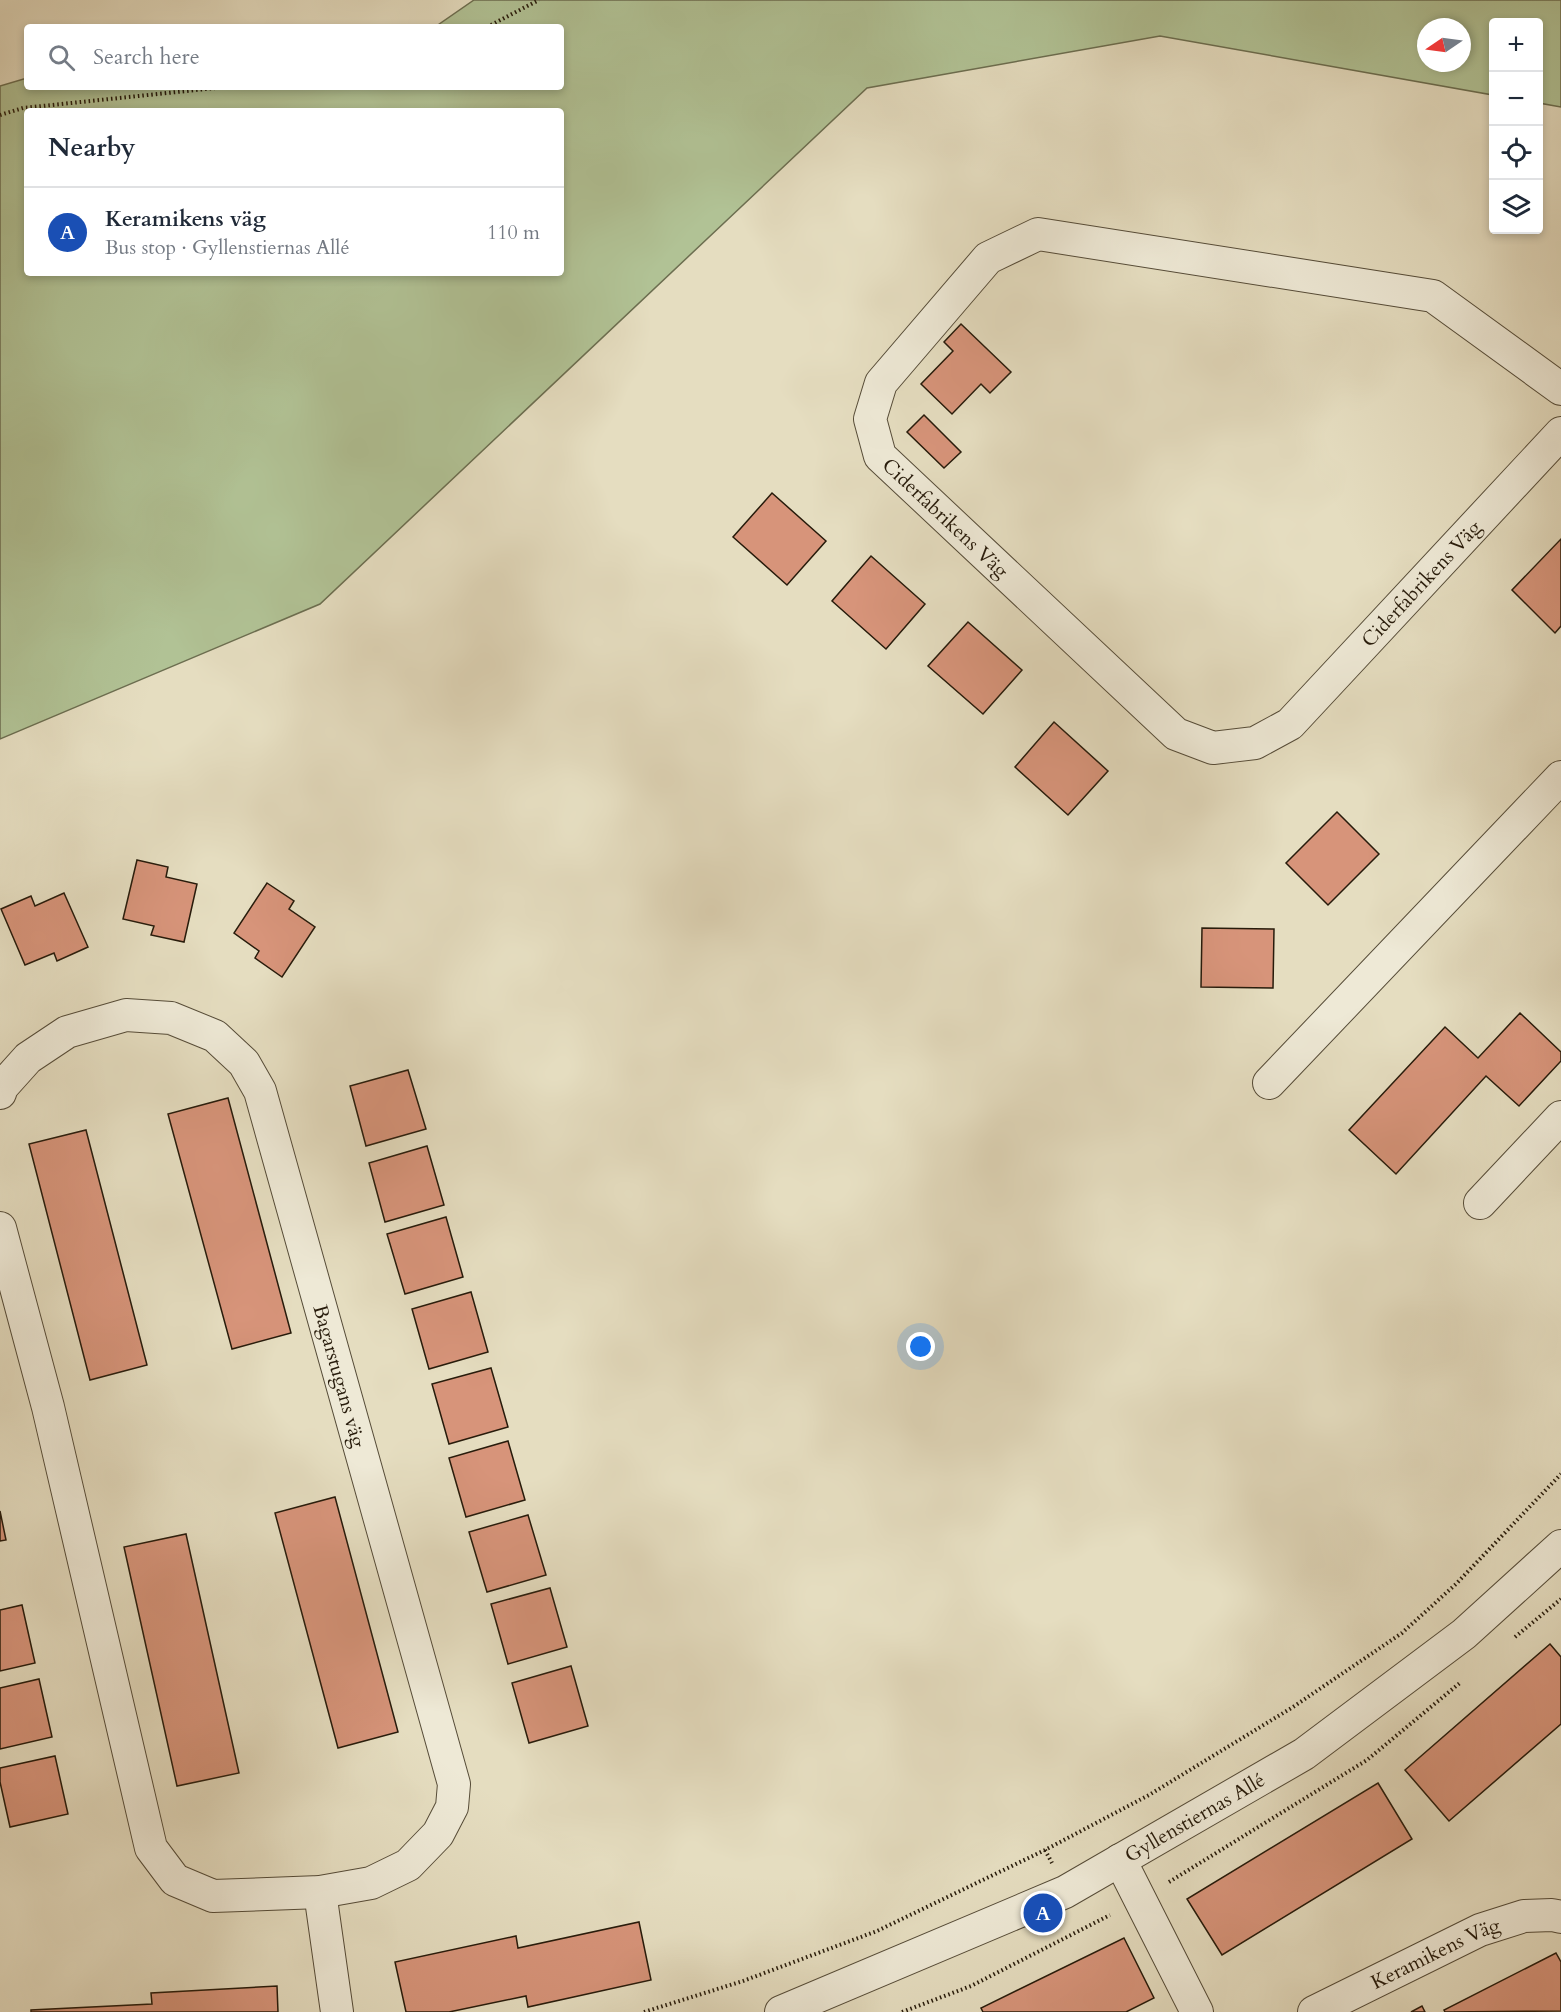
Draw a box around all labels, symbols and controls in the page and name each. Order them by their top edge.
north arrow [1417,18,1471,72]
map controls [1489,18,1543,234]
button: + [1489,18,1543,72]
search box [24,24,564,90]
icon: search [45,41,78,74]
text: Search here [93,42,200,72]
button: − [1489,72,1543,126]
button: locate [1489,126,1543,180]
text: Nearby [48,130,136,165]
button: layers [1489,180,1543,234]
text: Keramikens väg [105,204,266,234]
text: A [60,219,75,246]
text: 110 m [487,219,540,246]
text: Bus stop · Gyllenstiernas Allé [105,234,350,261]
street label: Ciderfabrikens Väg [876,452,1015,585]
street label: Ciderfabrikens Väg [1355,514,1488,653]
street label: Bagarstugans väg [306,1302,372,1451]
your location [906,1332,935,1361]
street label: Gyllenstiernas Allé [1120,1766,1270,1869]
pin: A [1024,1890,1062,1936]
street label: Keramikens Väg [1366,1911,1504,1996]

